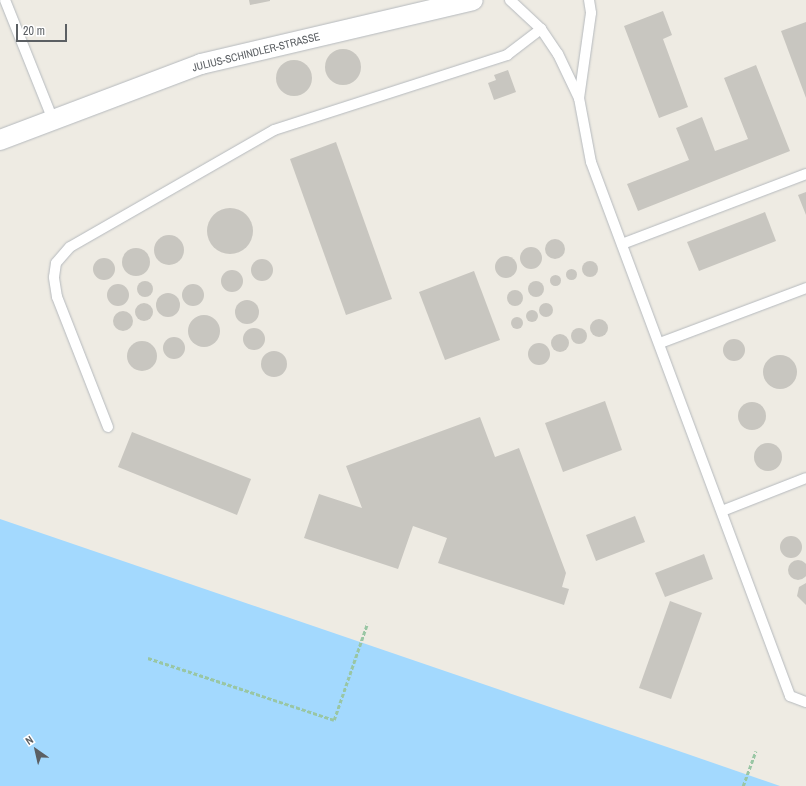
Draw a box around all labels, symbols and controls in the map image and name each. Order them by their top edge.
scale bar [18,16,69,42]
text: 20 m [23,23,45,39]
street label: JULIUS-SCHINDLER-STRASSE [191,30,321,74]
north arrow [16,730,56,770]
text: N [23,732,36,748]

